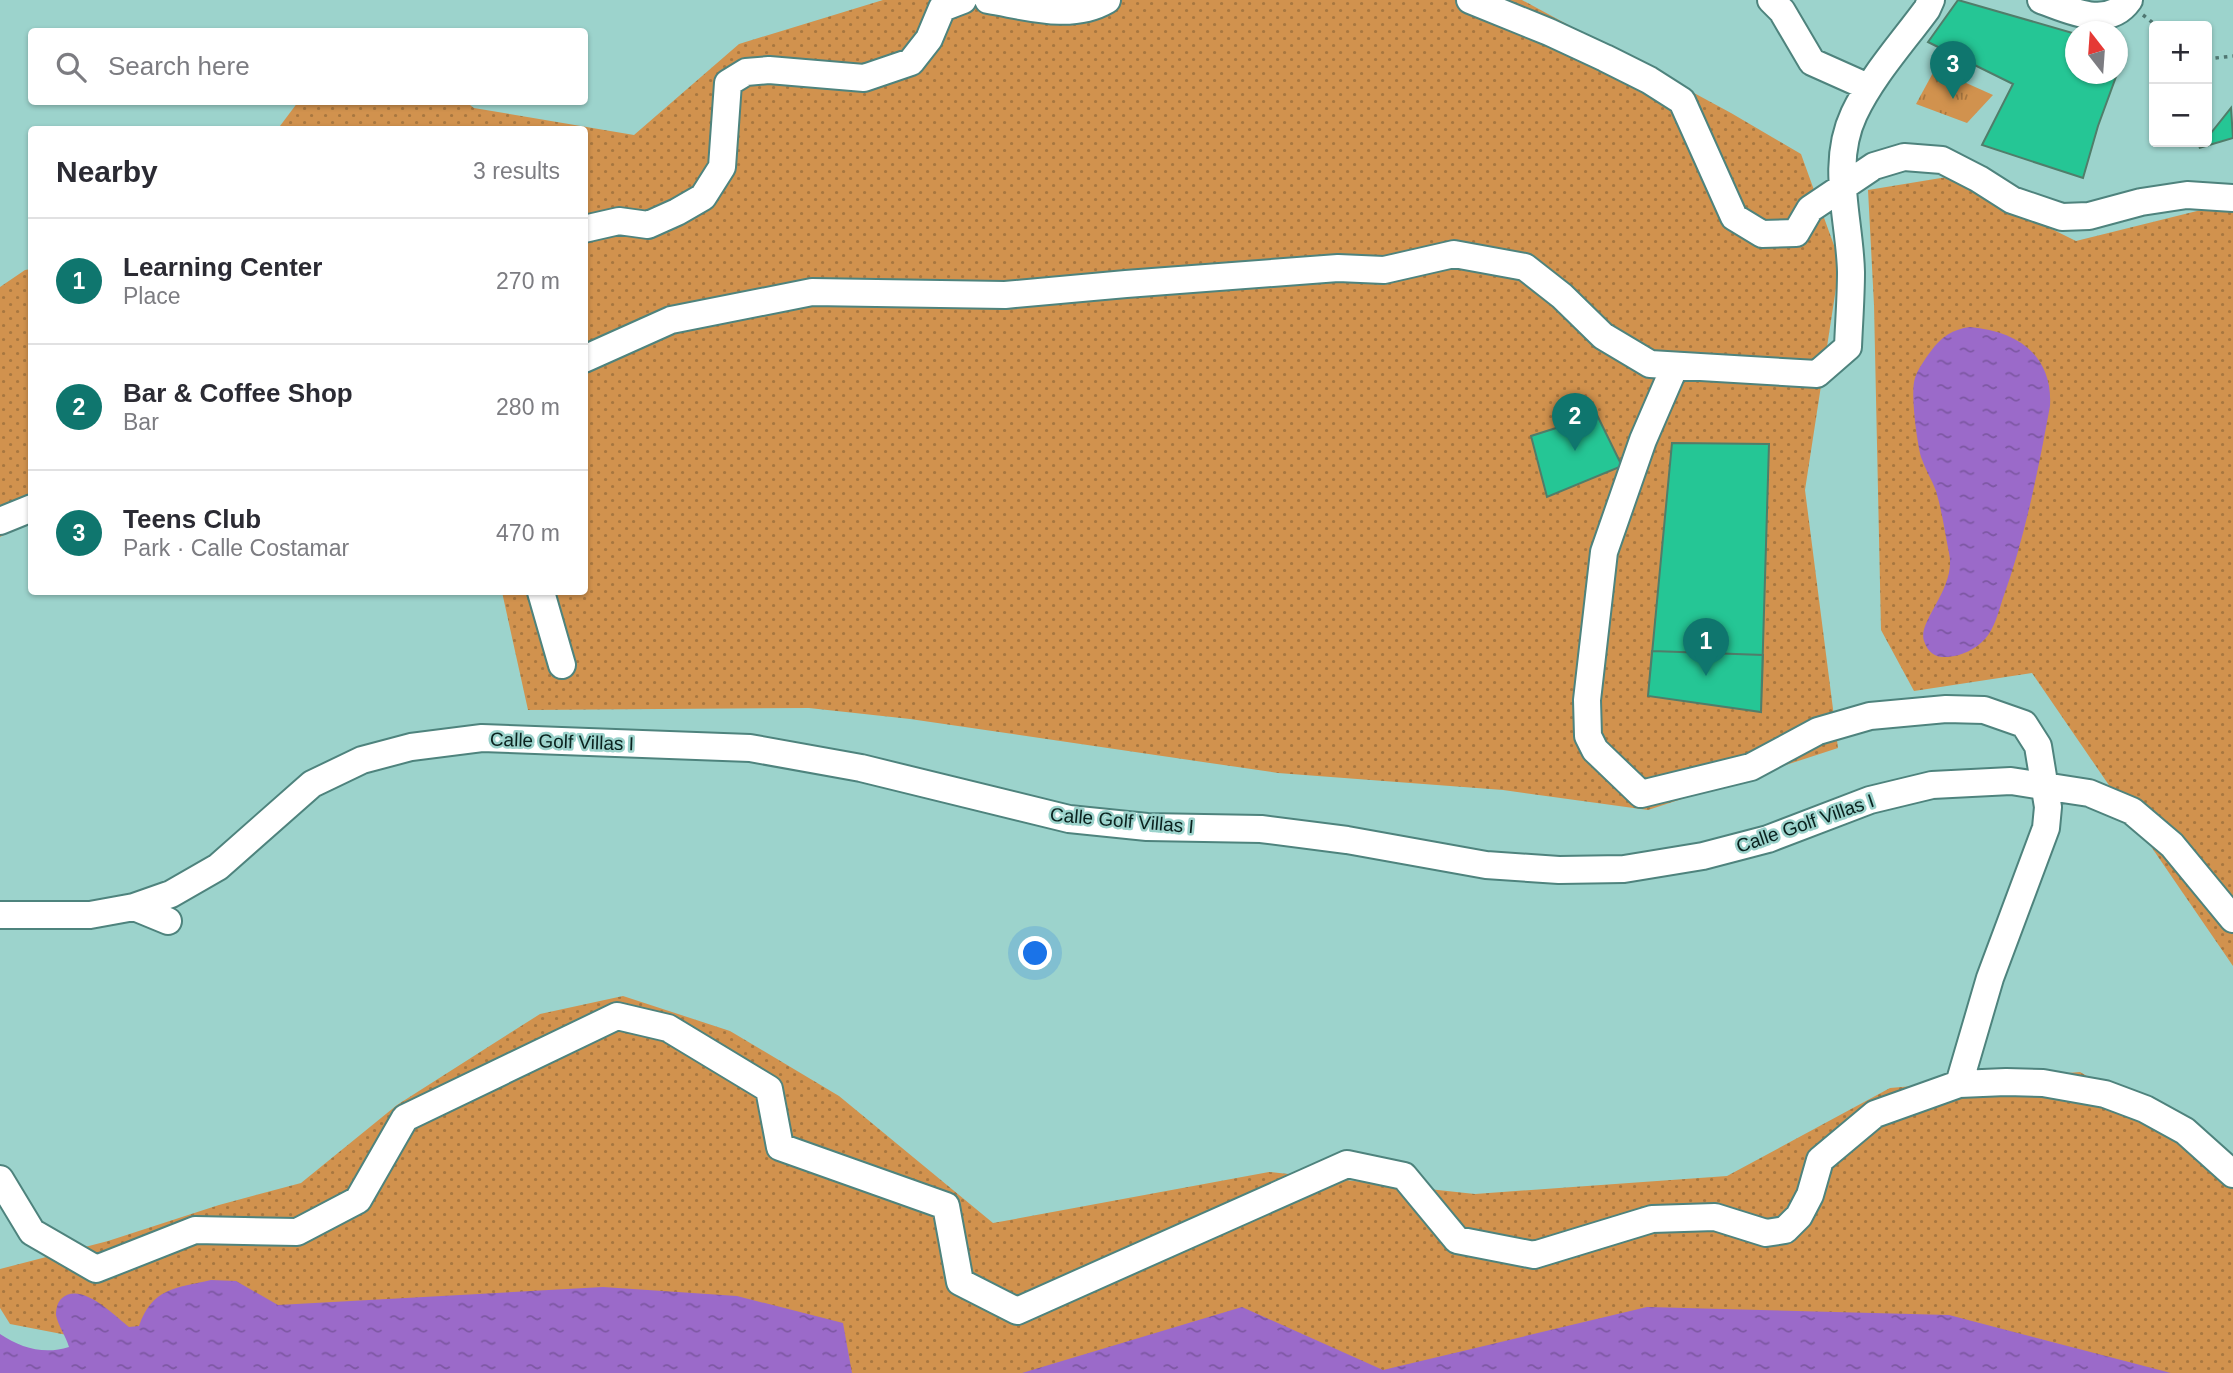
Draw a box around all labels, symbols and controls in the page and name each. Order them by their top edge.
north arrow [2065,21,2128,84]
map controls [2149,21,2212,147]
button: + [2149,21,2212,84]
search box [28,28,588,105]
pin: 3 [1930,41,1976,99]
icon: search [52,48,90,86]
text: Search here [108,51,250,81]
button: − [2149,84,2212,147]
text: Nearby [56,155,158,188]
text: 3 results [473,158,560,184]
text: Learning Center [123,252,322,282]
text: 1 [73,268,85,294]
text: 270 m [496,268,560,294]
text: Place [123,283,181,309]
text: Bar & Coffee Shop [123,378,353,408]
pin: 2 [1552,393,1598,451]
text: 2 [73,394,85,420]
text: 280 m [496,394,560,420]
text: Bar [123,409,159,435]
text: Teens Club [123,504,261,534]
text: 3 [73,520,85,546]
text: 470 m [496,520,560,546]
text: Park · Calle Costamar [123,535,349,561]
pin: 1 [1683,618,1729,676]
street label: Calle Golf Villas I [489,728,634,755]
street label: Calle Golf Villas I [1734,790,1877,857]
street label: Calle Golf Villas I [1049,804,1195,837]
your location [1018,936,1052,970]

